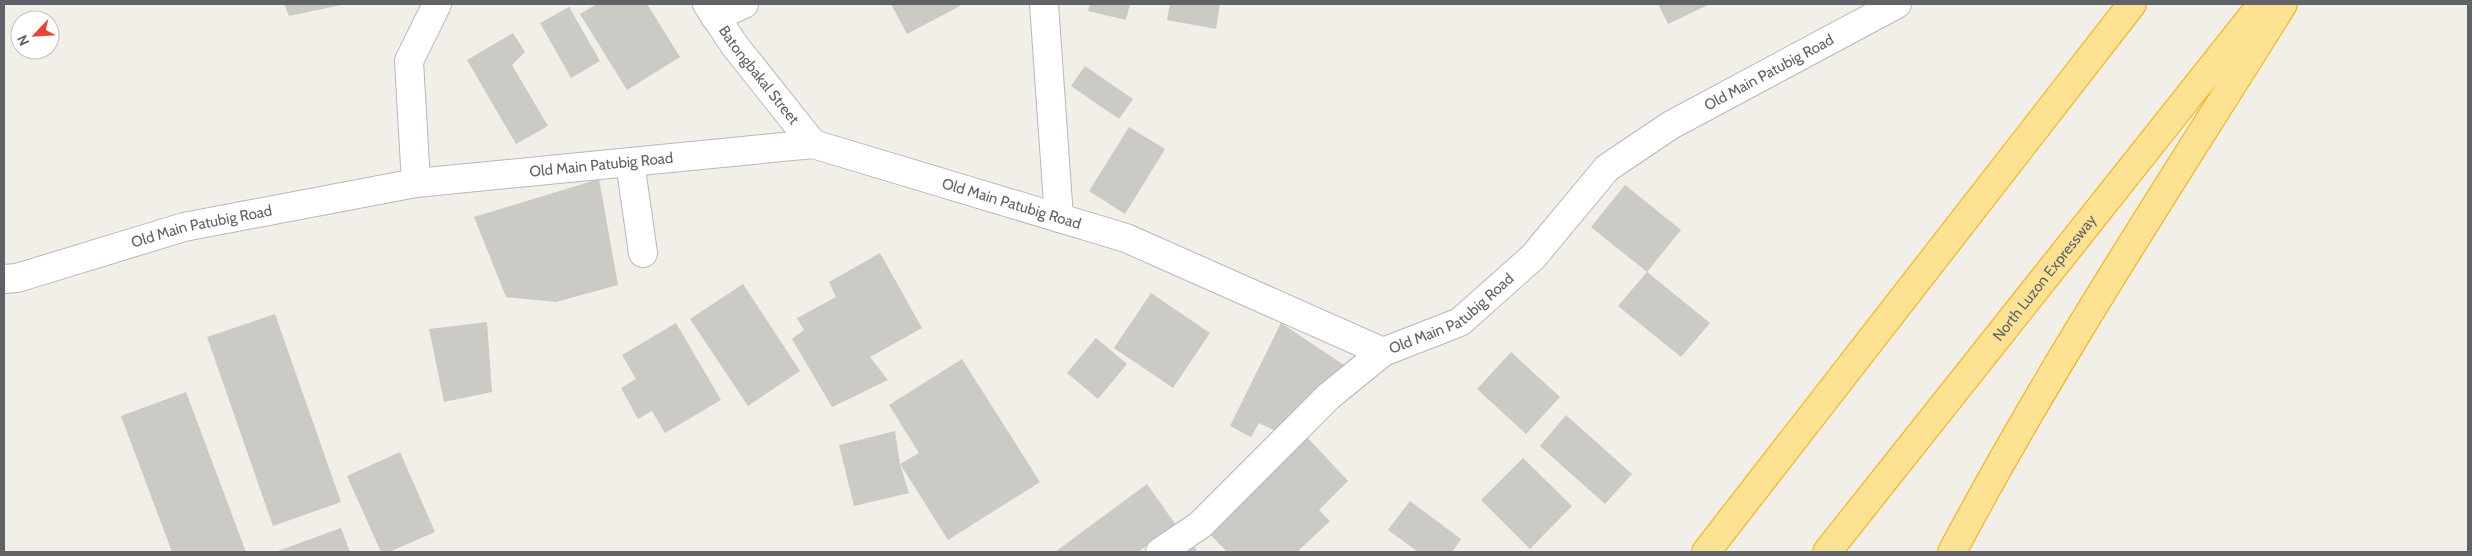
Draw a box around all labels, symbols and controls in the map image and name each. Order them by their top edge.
north arrow [10,10,60,60]
street label: Batongbakal Street [715,22,803,128]
street label: Old Main Patubig Road [1701,31,1837,115]
text: N [13,32,33,49]
street label: Old Main Patubig Road [529,149,674,181]
street label: Old Main Patubig Road [940,174,1083,233]
street label: Old Main Patubig Road [129,201,274,252]
street label: North Luzon Expressway [1989,211,2100,345]
street label: Old Main Patubig Road [1386,270,1517,358]

